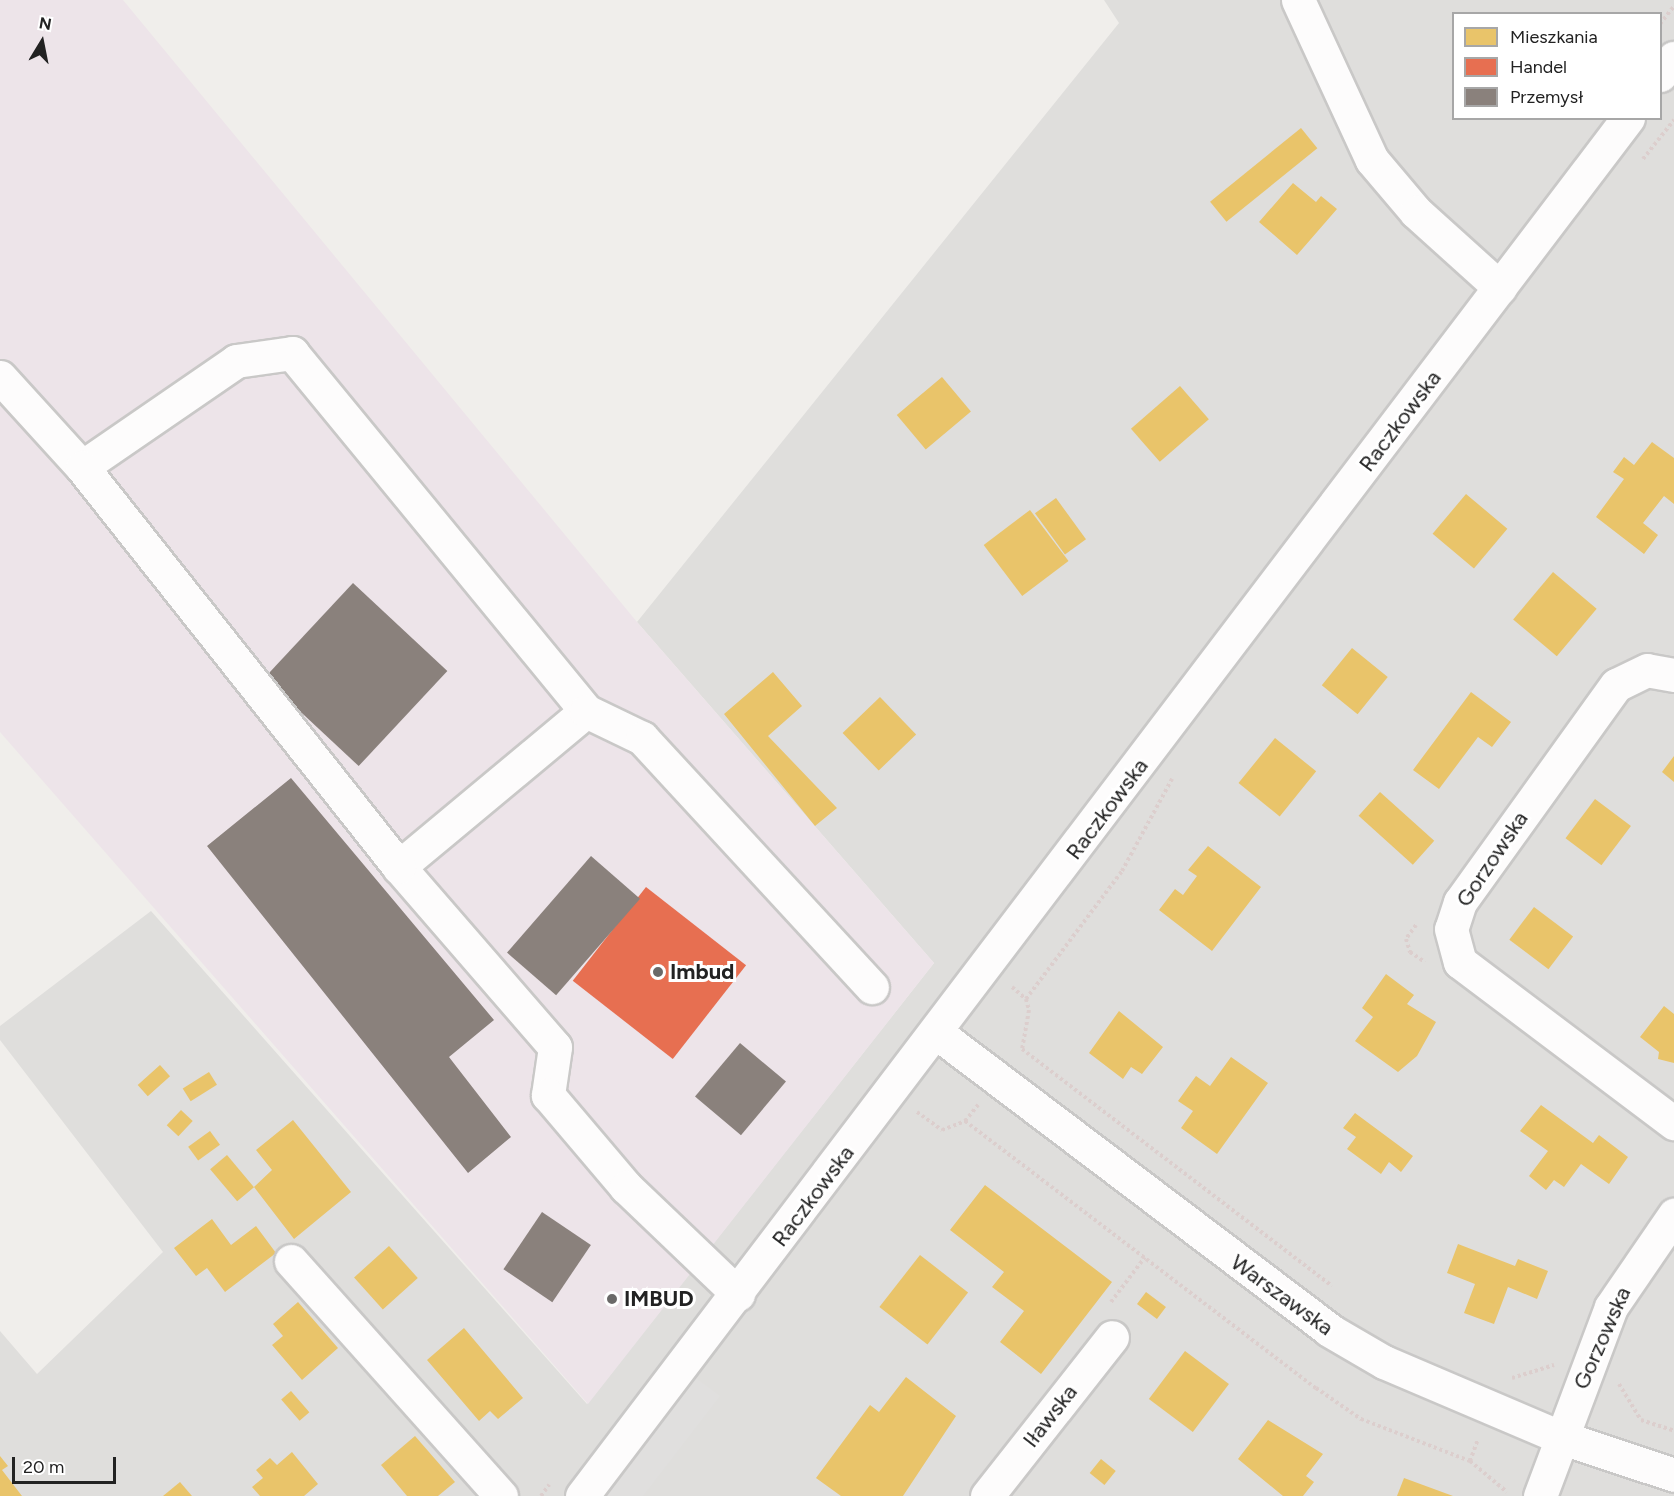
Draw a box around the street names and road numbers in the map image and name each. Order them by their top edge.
street label: Raczkowska [1353,365,1447,477]
street label: Raczkowska [1060,753,1154,865]
street label: Gorzowska [1450,806,1534,912]
street label: Raczkowska [766,1140,860,1252]
street label: Warszawska [1226,1249,1338,1341]
street label: Gorzowska [1568,1283,1636,1393]
street label: Iławska [1017,1379,1083,1453]

